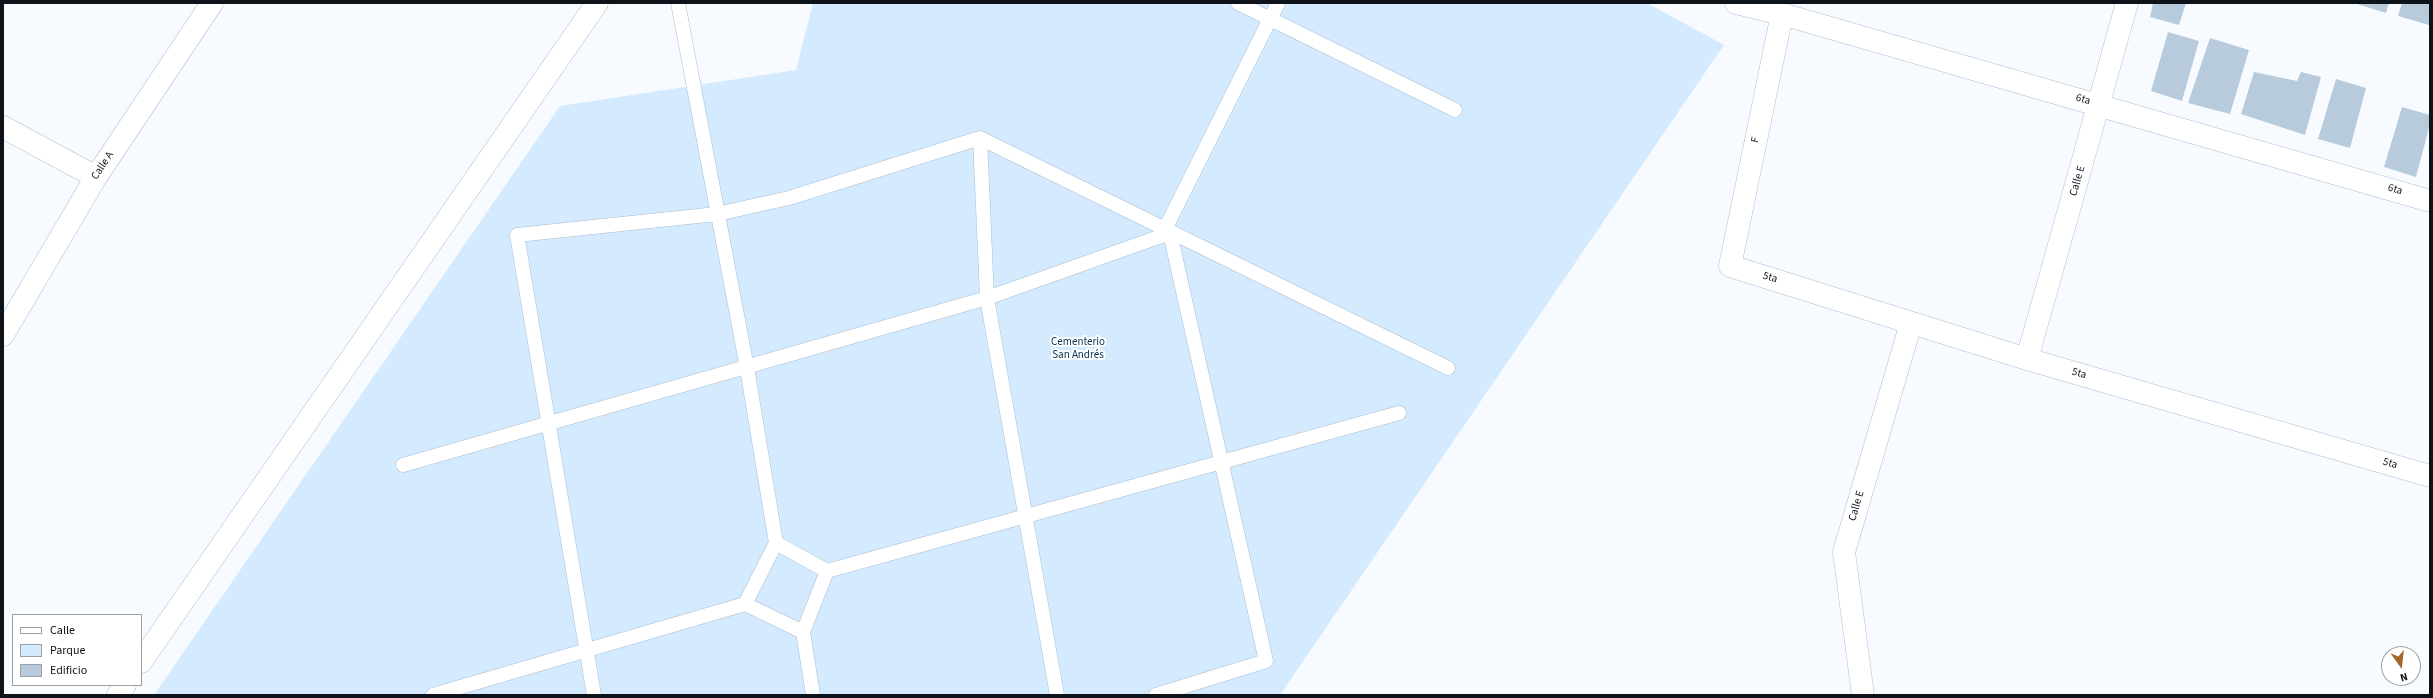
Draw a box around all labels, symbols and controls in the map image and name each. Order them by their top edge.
street label: 6ta [2074,92,2092,108]
street label: F [1749,136,1763,144]
street label: Calle A [89,149,117,183]
street label: Calle E [2067,164,2089,198]
street label: 6ta [2386,182,2404,198]
street label: 5ta [1761,270,1779,286]
park label: Cementerio San Andrés [1051,336,1105,362]
street label: 5ta [2070,366,2088,382]
street label: 5ta [2381,456,2399,472]
street label: Calle E [1846,489,1868,523]
legend [12,614,142,686]
text: Calle [50,622,75,639]
text: Parque [50,642,86,659]
north arrow [2381,646,2421,686]
text: Edificio [50,662,87,679]
text: N [2399,669,2409,685]

